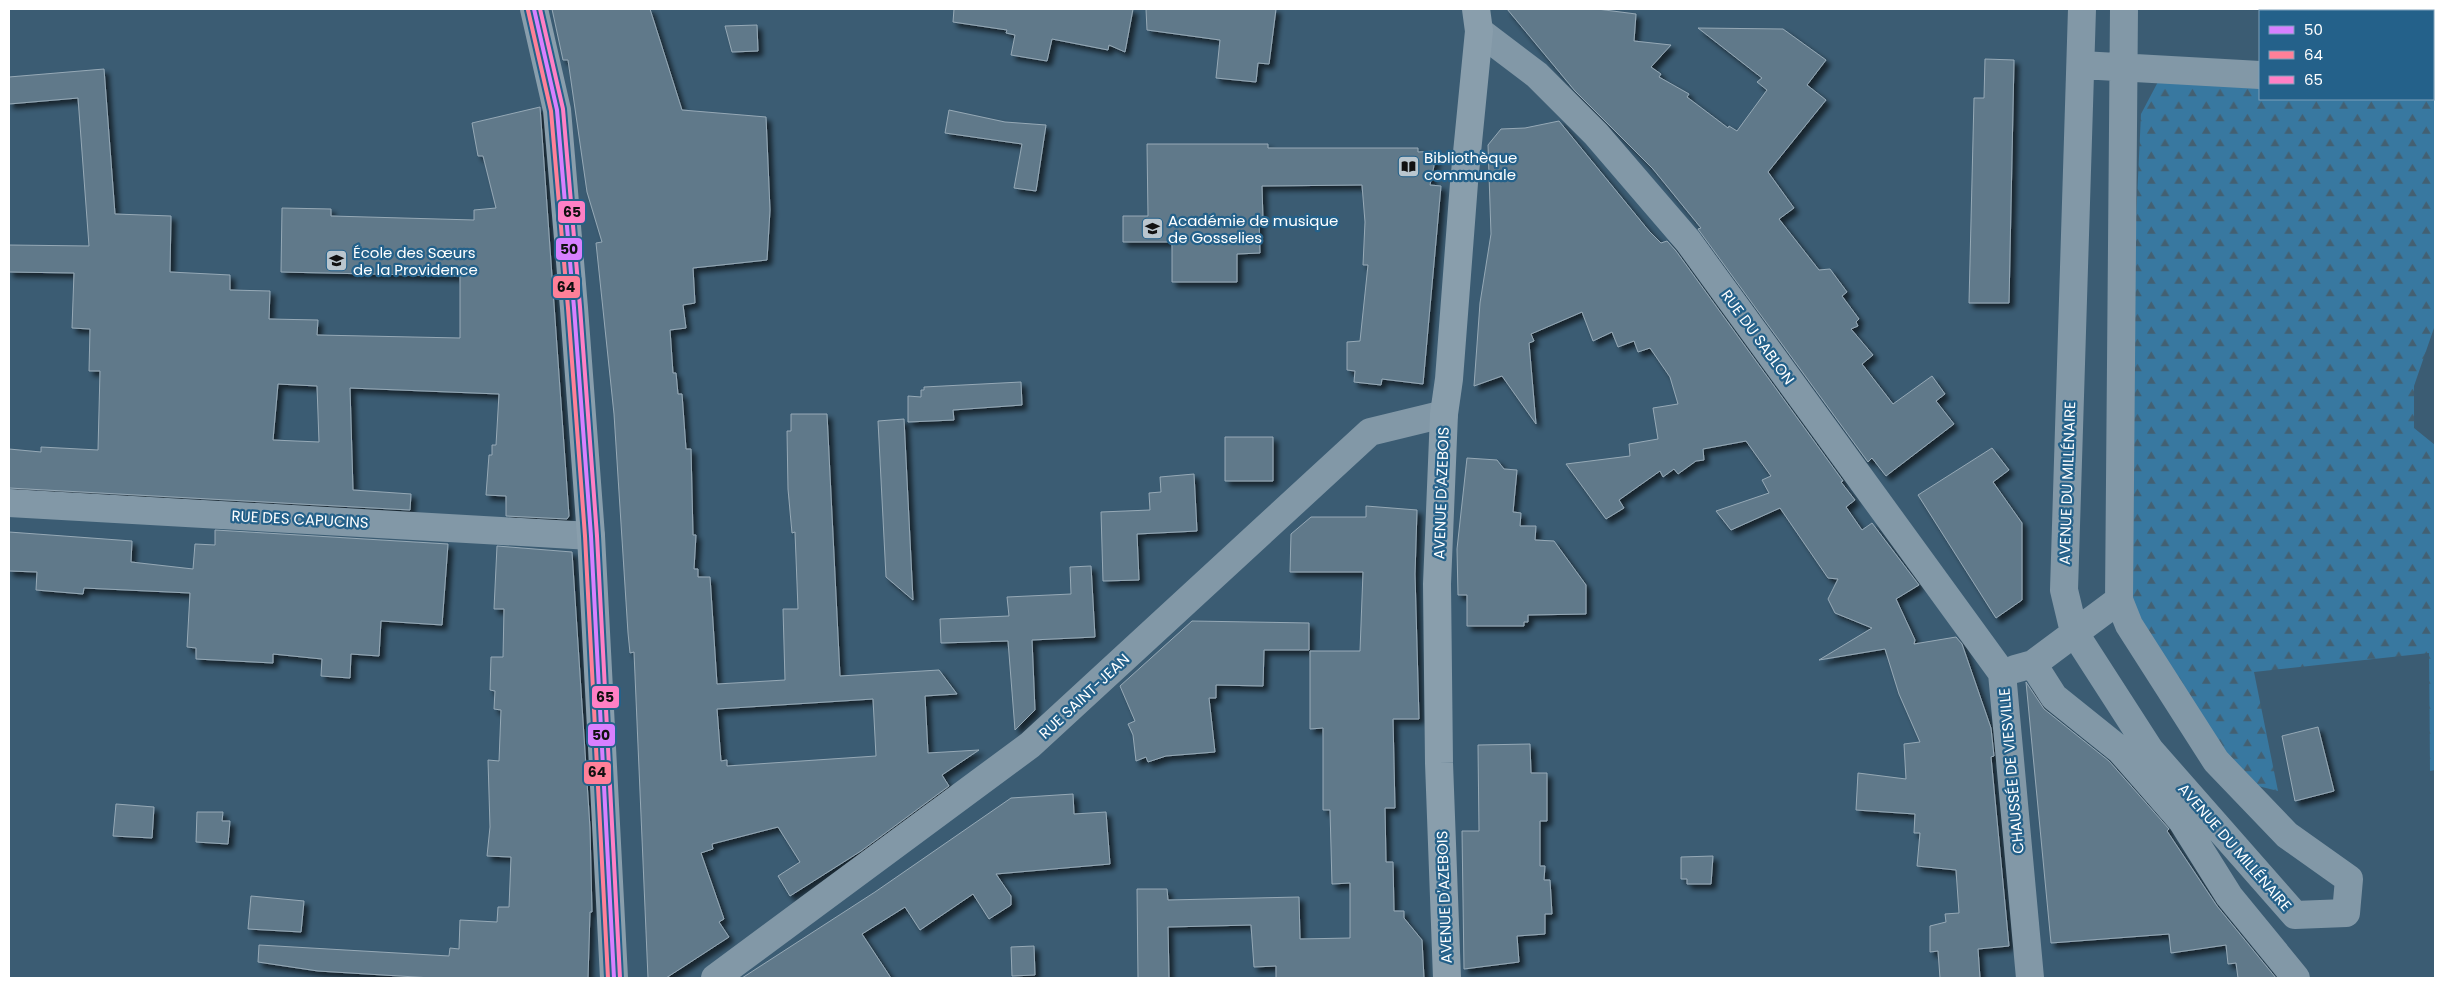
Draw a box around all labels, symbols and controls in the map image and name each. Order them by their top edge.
legend [2259,10,2434,100]
text: 50 [2304,19,2323,40]
text: 64 [2304,44,2323,65]
text: 65 [2304,69,2323,90]
place label: Bibliothèque communale [1424,147,1517,185]
library icon: Bibliothèque communale [1396,154,1420,178]
line badge: 65 [557,200,586,224]
text: 65 [563,202,581,222]
place label: Académie de musique de Gosselies [1168,210,1338,248]
school or university icon: Académie de musique de Gosselies [1140,217,1164,241]
line badge: 50 [555,237,583,261]
text: 50 [560,239,578,259]
place label: École des Sœurs de la Providence [353,242,478,280]
school or university icon: École des Sœurs de la Providence [325,249,349,273]
line badge: 64 [552,275,581,299]
text: 64 [557,277,575,297]
street label: RUE DU SABLON [1716,285,1800,389]
street label: AVENUE DU MILLÉNAIRE [2054,401,2080,565]
street label: AVENUE D'AZEBOIS [1428,426,1454,560]
street label: RUE DES CAPUCINS [231,505,369,533]
street label: RUE SAINT-JEAN [1034,648,1134,744]
line badge: 65 [591,685,620,709]
text: 65 [596,687,614,707]
street label: CHAUSSÉE DE VIESVILLE [1993,687,2029,855]
line badge: 50 [587,723,616,747]
text: 50 [592,725,610,745]
line badge: 64 [583,761,612,785]
text: 64 [588,762,606,782]
street label: AVENUE DU MILLÉNAIRE [2173,778,2297,916]
street label: AVENUE D'AZEBOIS [1431,830,1457,964]

